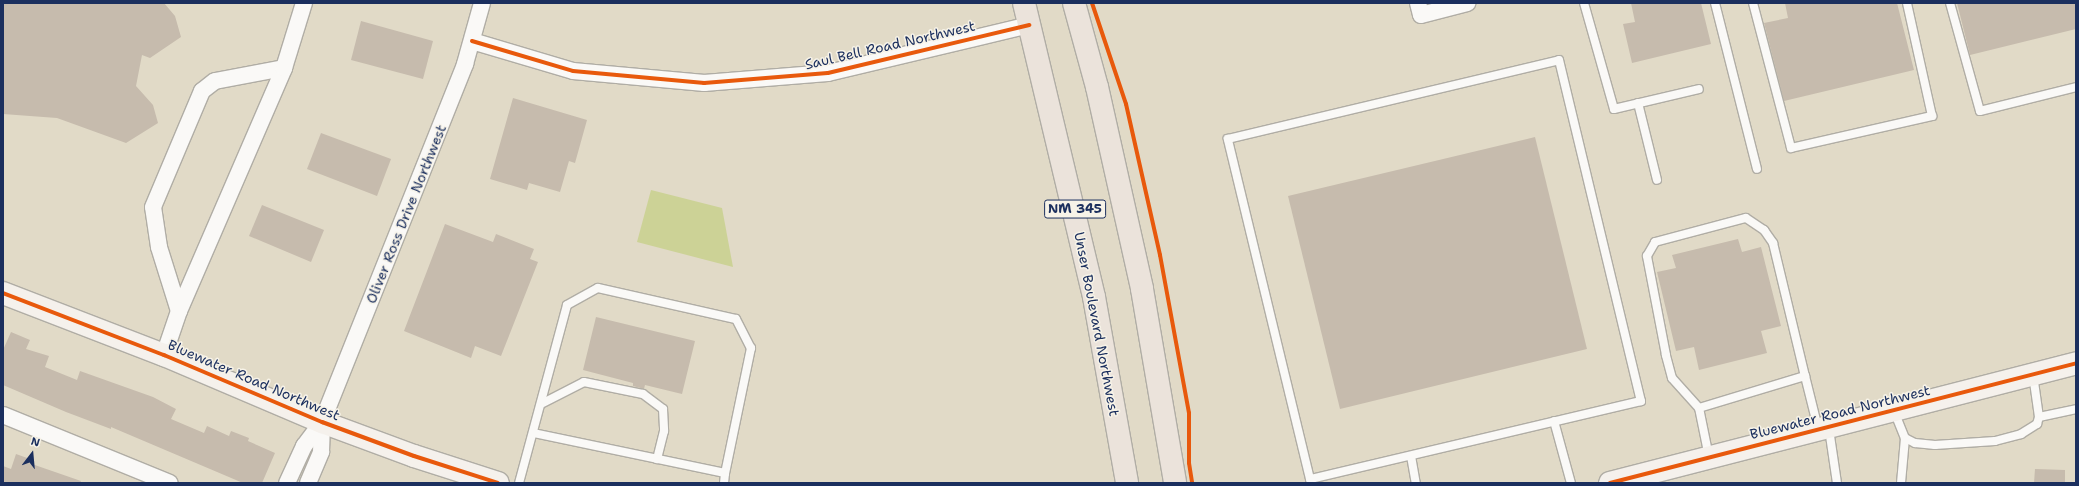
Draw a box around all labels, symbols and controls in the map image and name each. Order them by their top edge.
street label: Saul Bell Road Northwest [803,17,977,73]
street label: Oliver Ross Drive Northwest [362,122,450,306]
road number: NM 345 [1044,198,1106,220]
street label: Unser Boulevard Northwest [1071,230,1123,418]
street label: Bluewater Road Northwest [165,336,343,424]
street label: Bluewater Road Northwest [1748,381,1932,443]
north arrow [12,434,52,474]
text: N [29,434,42,450]

